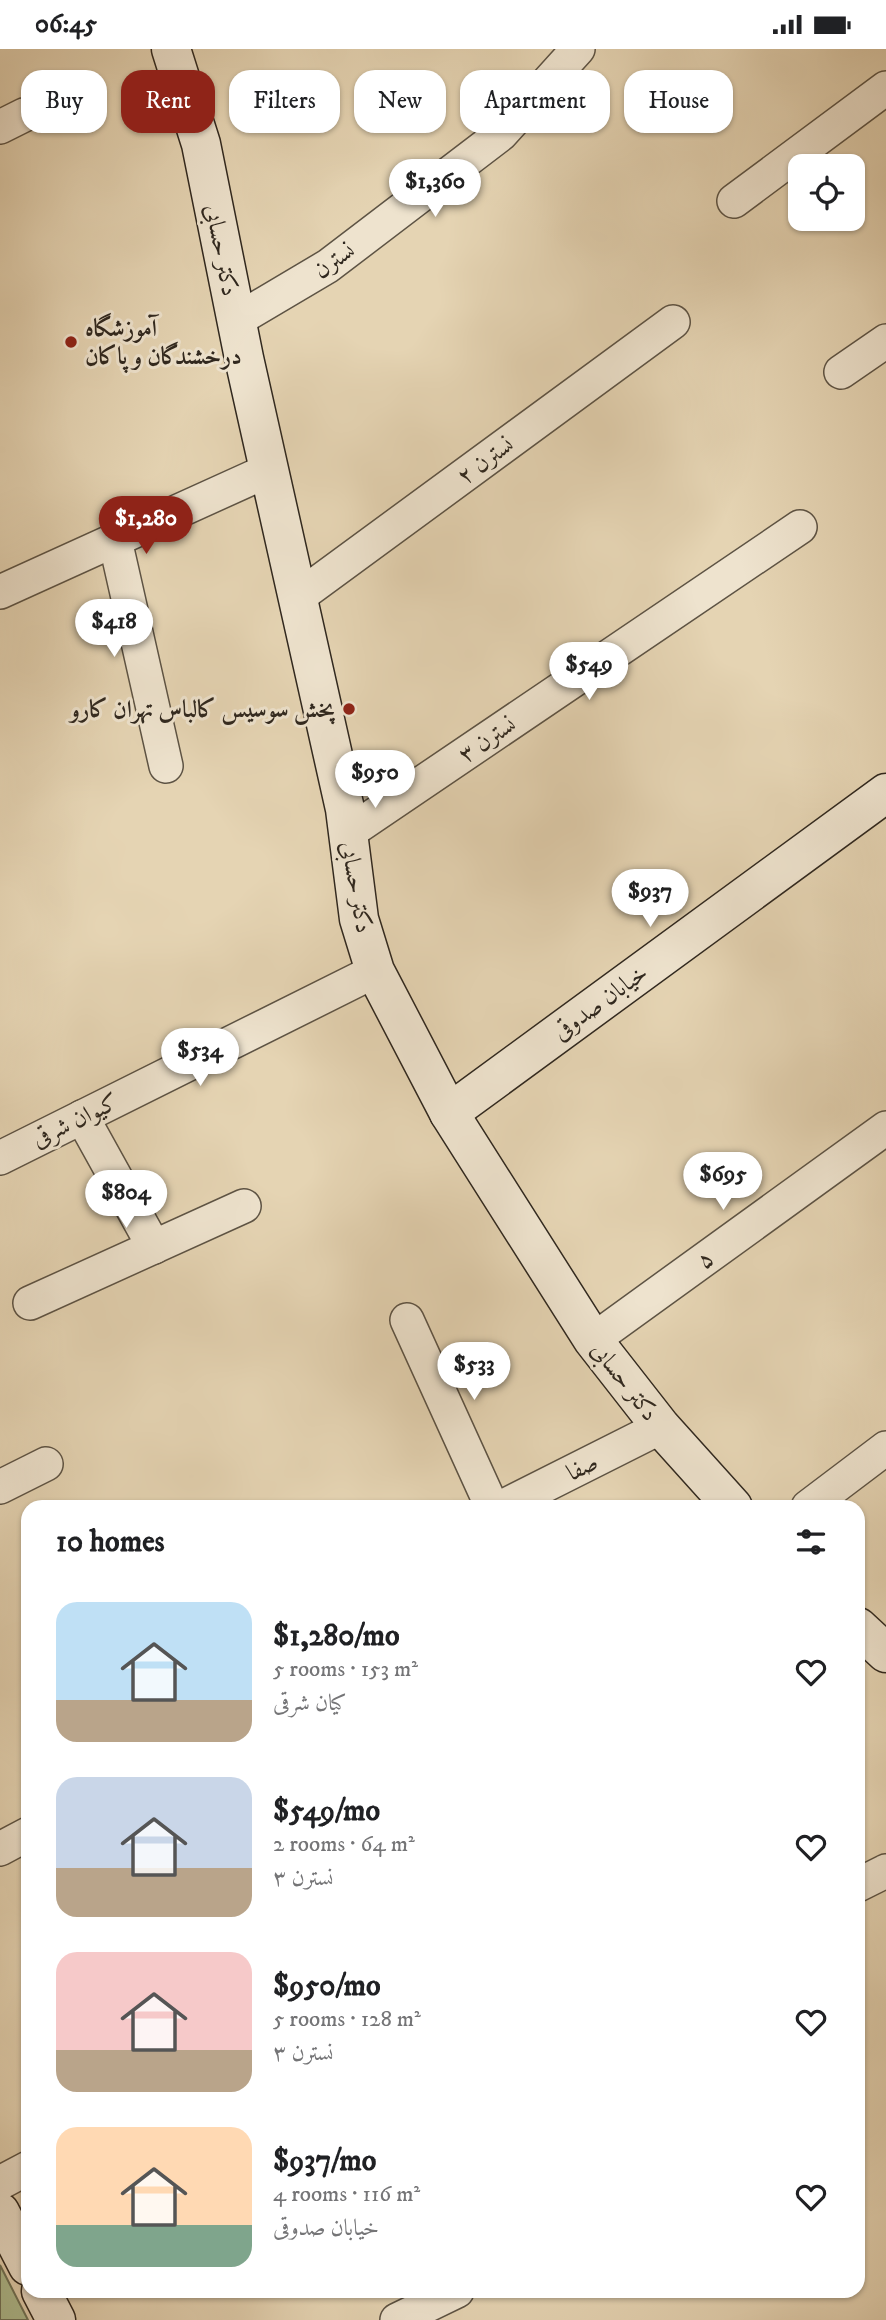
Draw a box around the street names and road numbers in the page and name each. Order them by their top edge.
street label: دکتر حسابی [196,202,245,299]
street label: نسترن [308,236,361,286]
street label: نسترن ۲ [451,430,520,492]
street label: نسترن ۳ [453,710,522,770]
street label: دکتر حسابی [332,839,379,936]
street label: خیابان صدوقی [547,958,654,1048]
street label: کیوان شرقی [27,1087,124,1155]
street label: ۵ [691,1244,720,1276]
street label: دکتر حسابی [583,1336,665,1428]
street label: صفا [562,1447,603,1488]

